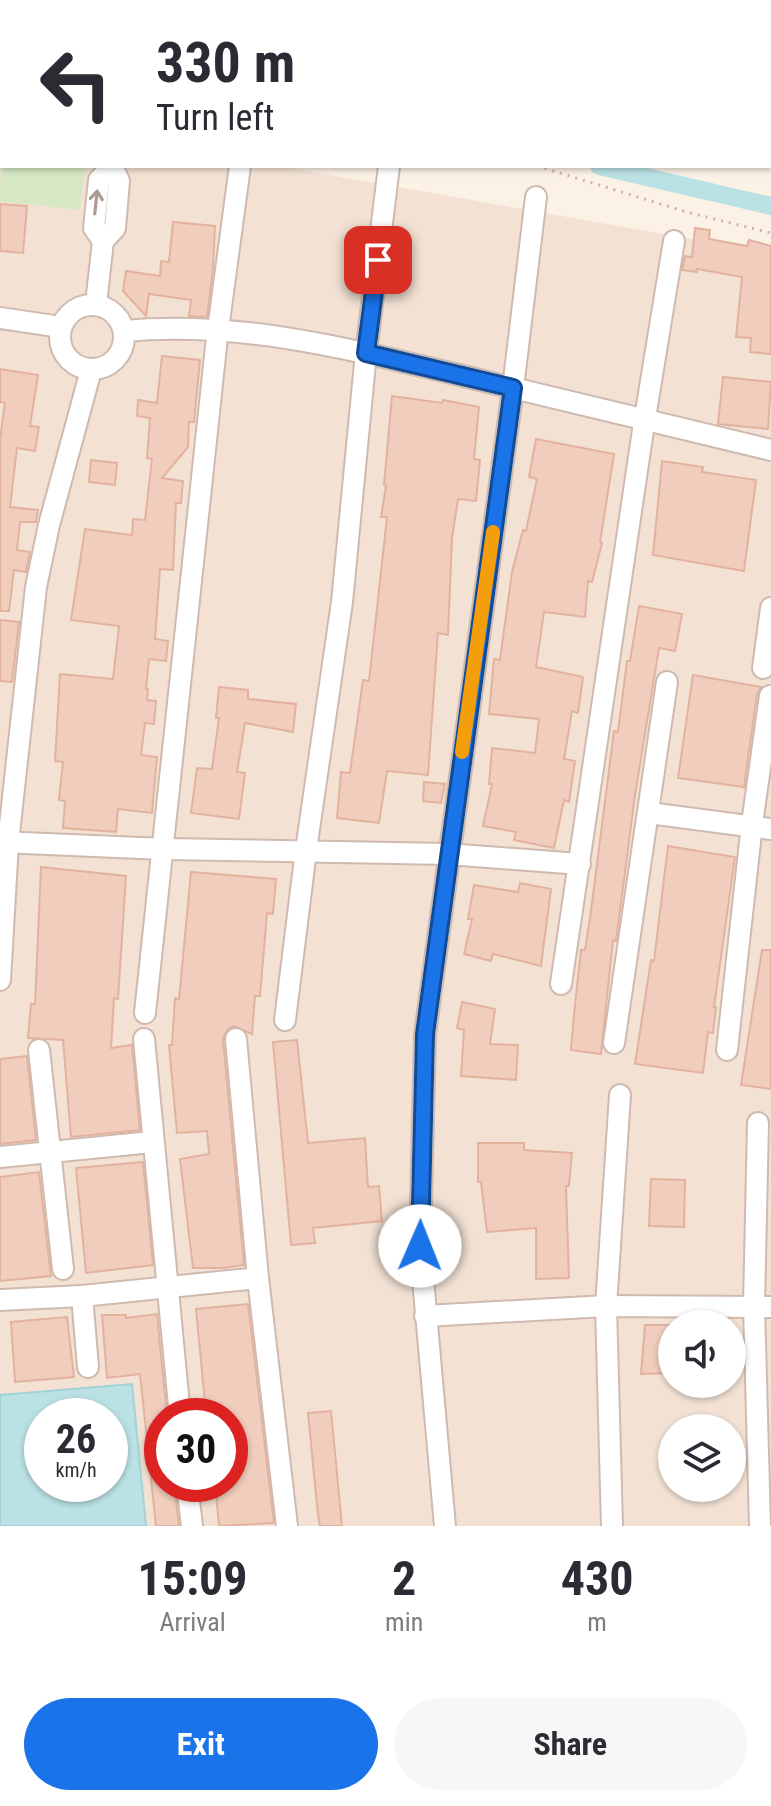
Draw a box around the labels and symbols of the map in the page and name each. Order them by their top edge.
one-way arrow [89,190,104,216]
pin [344,226,412,294]
position arrow [378,1204,462,1288]
speed limit sign: 30 [144,1398,248,1502]

